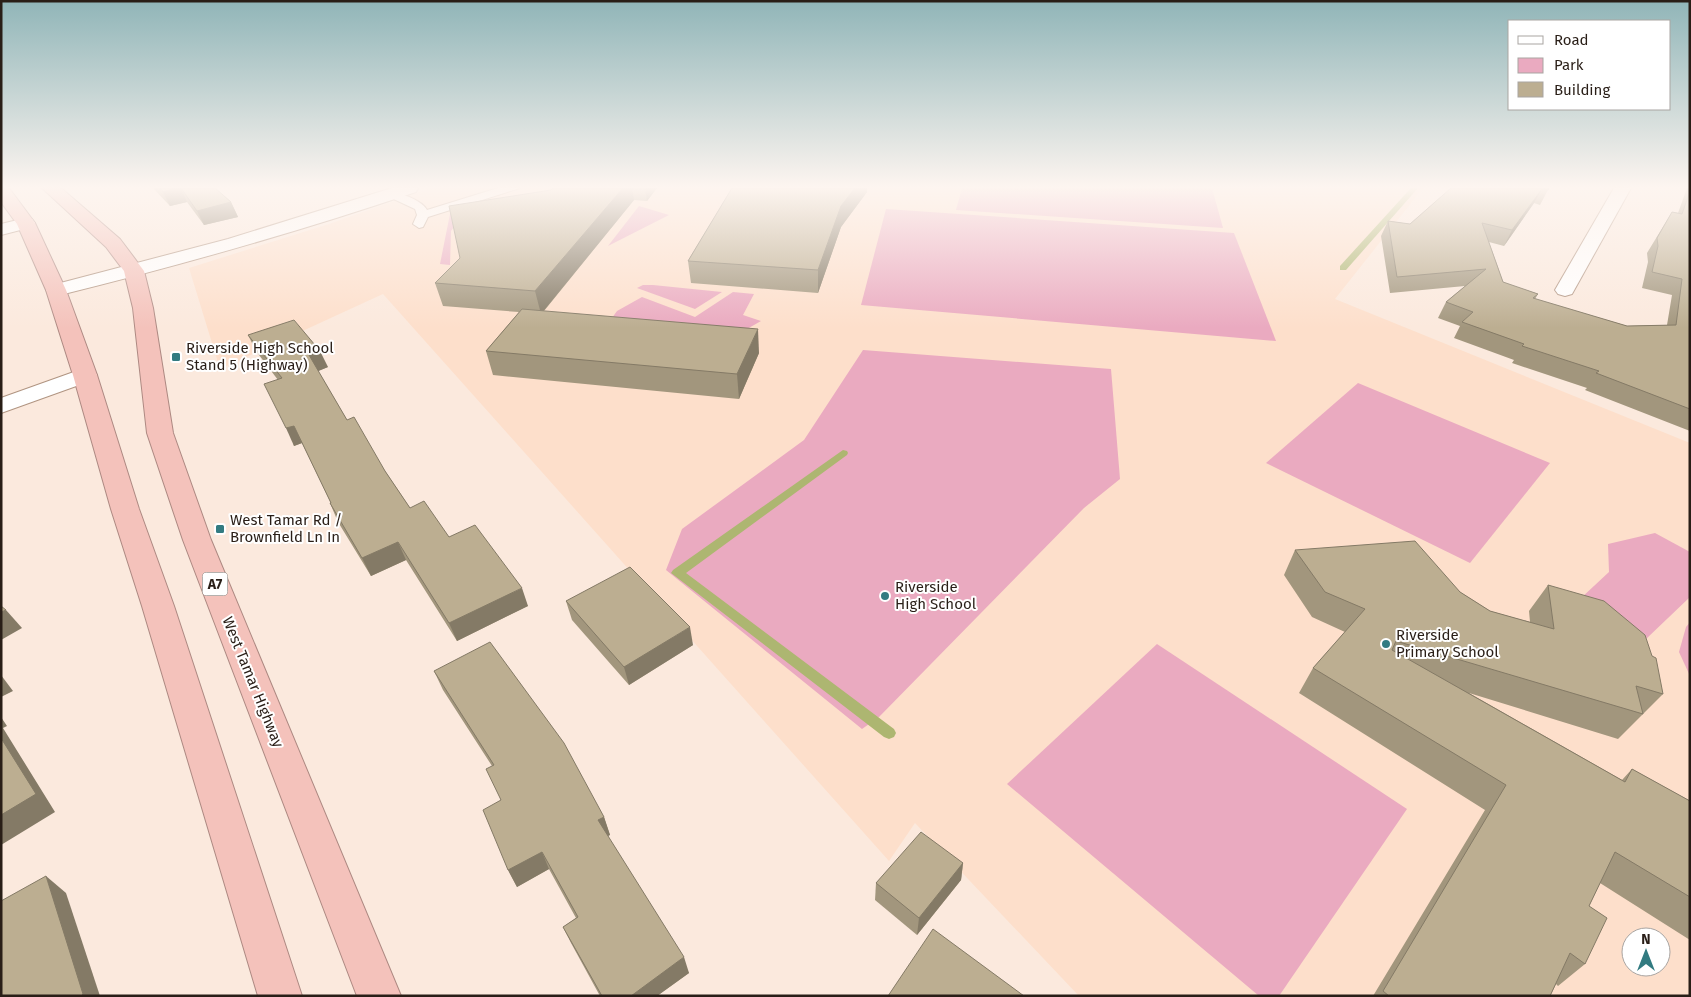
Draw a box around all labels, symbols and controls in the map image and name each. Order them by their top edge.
legend [1508,20,1671,110]
text: Road [1554,31,1589,49]
text: Park [1554,56,1584,74]
text: Building [1554,81,1610,99]
place label: Riverside High School Stand 5 (Highway) [186,339,334,374]
marker: Riverside High School Stand 5 (Highway) [170,351,182,363]
place label: West Tamar Rd / Brownfield Ln In [230,511,342,546]
marker: West Tamar Rd / Brownfield Ln In [214,523,226,535]
road number: A7 [202,572,228,596]
place label: Riverside High School [895,578,977,613]
marker: Riverside High School [879,590,891,602]
street label: West Tamar Highway [218,614,288,751]
place label: Riverside Primary School [1396,626,1499,661]
marker: Riverside Primary School [1380,638,1392,650]
north arrow [1621,927,1671,977]
text: N [1641,931,1651,948]

